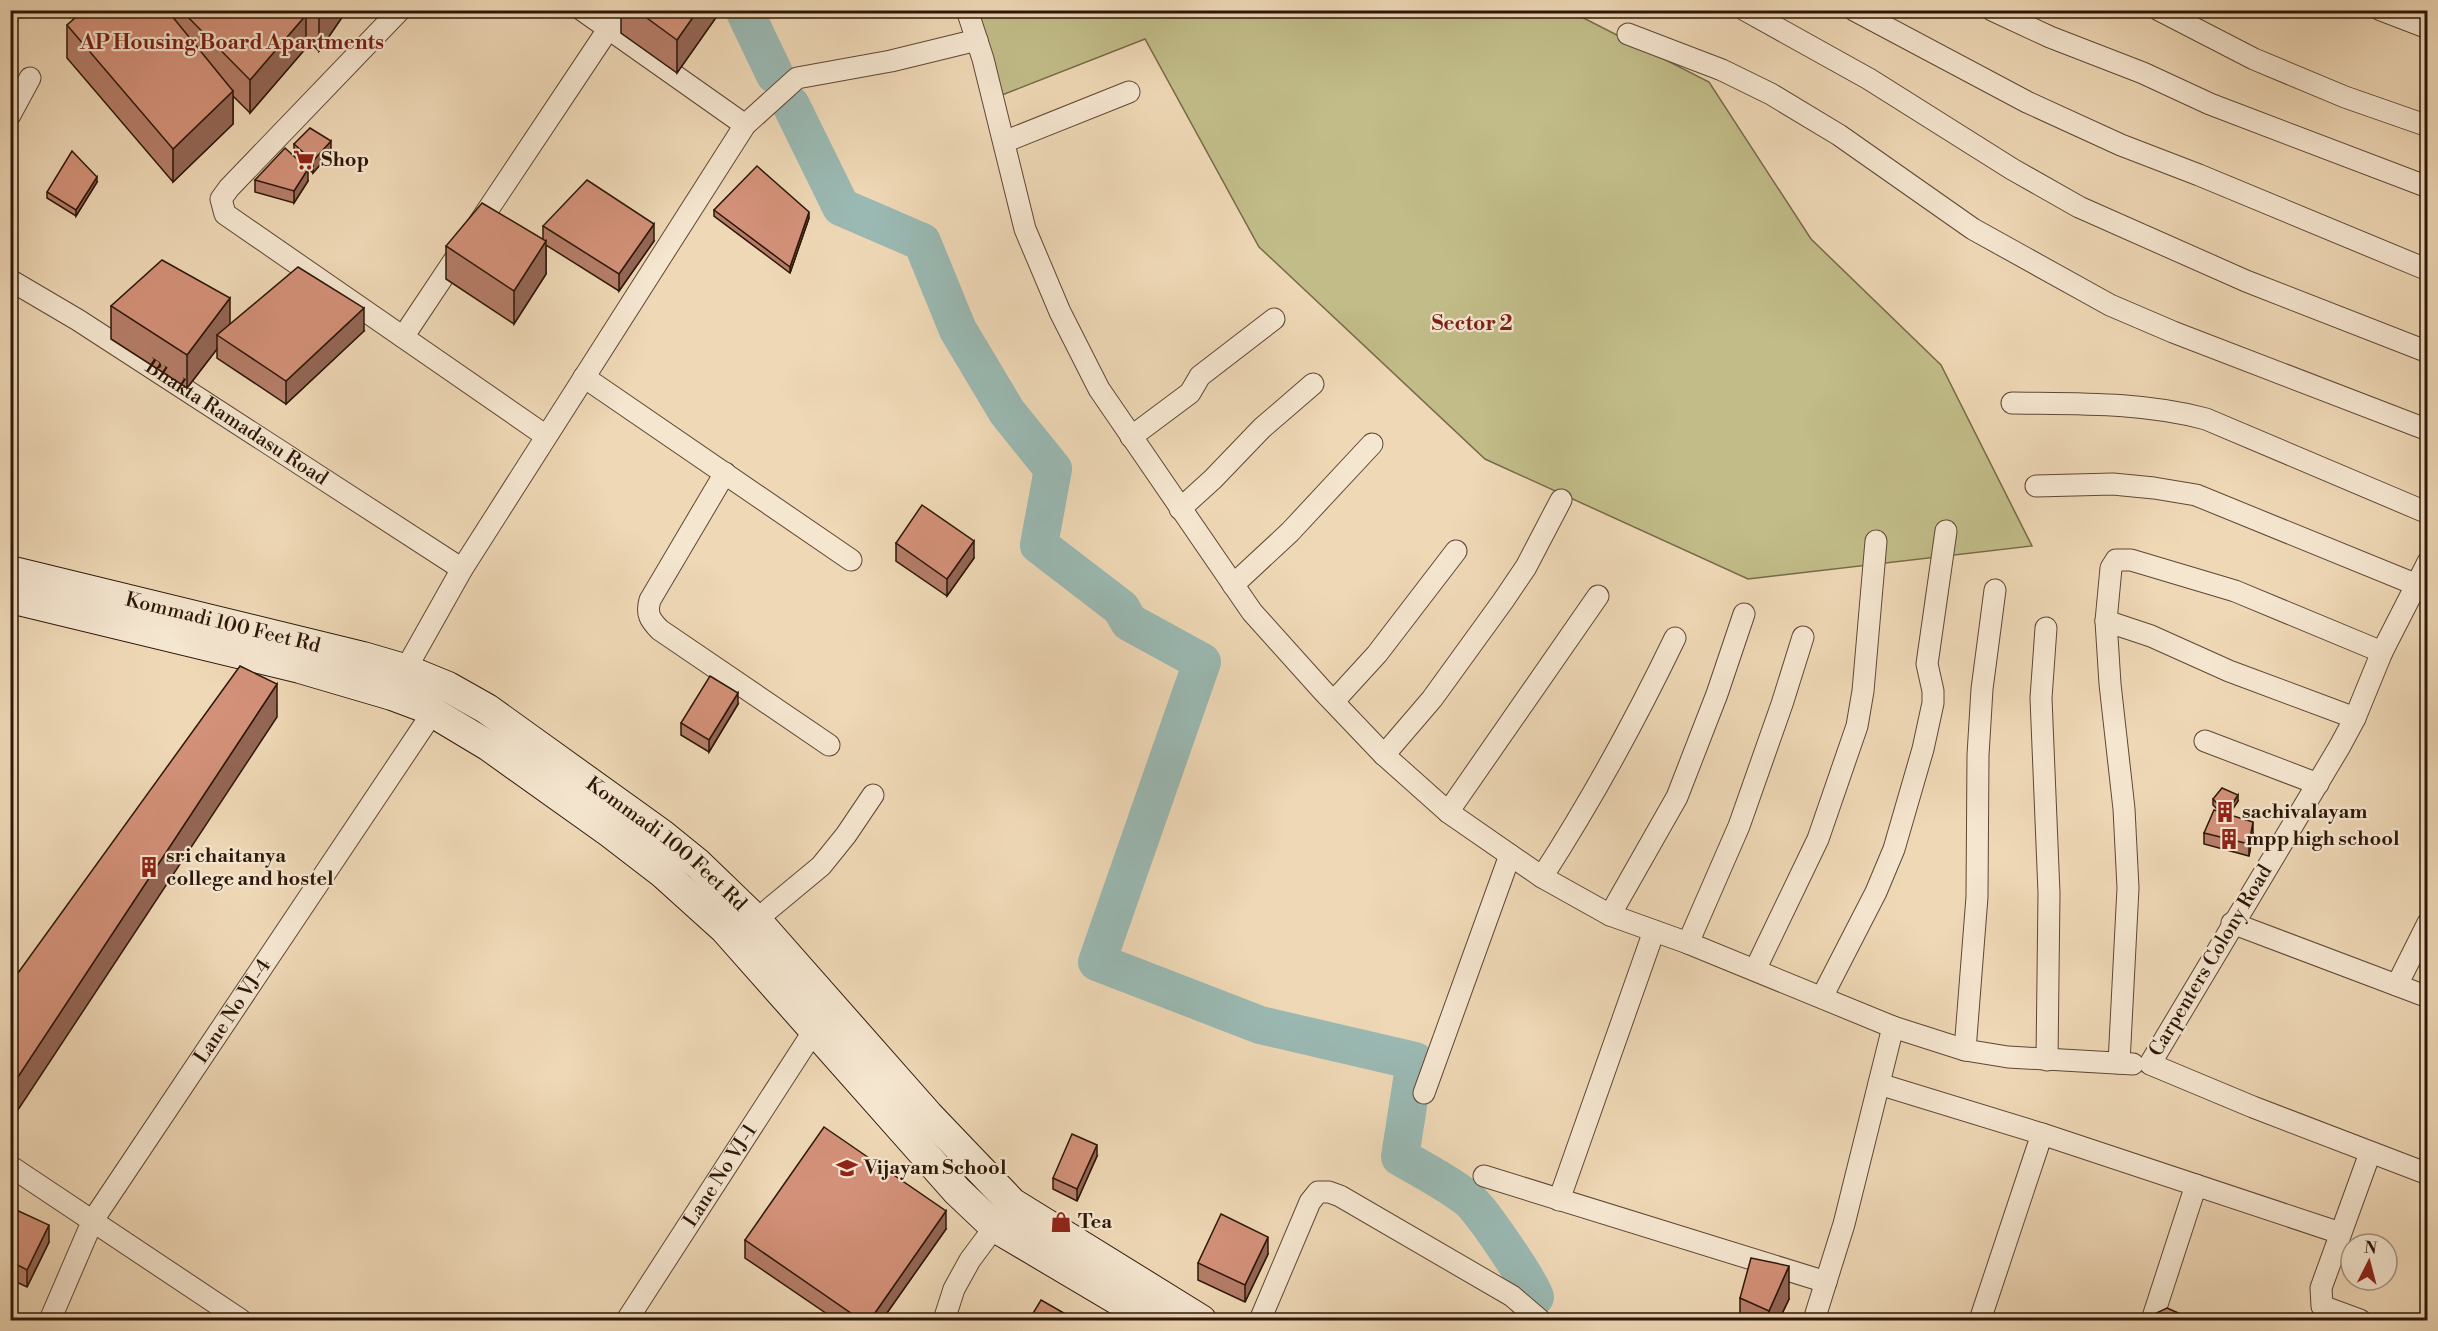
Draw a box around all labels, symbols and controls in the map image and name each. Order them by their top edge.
district label: AP Housing Board Apartments [79,30,384,56]
supermarket icon: Shop [292,148,316,172]
place label: Shop [321,148,369,173]
district label: Sector 2 [1431,311,1513,337]
street label: Bhakta Ramadasu Road [140,354,333,492]
street label: Kommadi 100 Feet Rd [123,587,324,659]
street label: Kommadi 100 Feet Rd [581,772,752,917]
building icon: sachivalayam [2213,800,2237,824]
place label: sachivalayam [2242,800,2367,825]
building icon: mpp high school [2217,827,2241,851]
place label: mpp high school [2246,827,2400,852]
place label: sri chaitanya college and hostel [166,844,334,892]
building icon: sri chaitanya college and hostel [137,855,161,879]
street label: Carpenters Colony Road [2144,860,2279,1061]
street label: Lane No VJ-4 [189,954,277,1068]
street label: Lane No VJ-1 [678,1119,763,1232]
school or university icon: Vijayam School [835,1156,859,1180]
place label: Vijayam School [863,1156,1007,1181]
shop icon: Tea [1049,1210,1073,1234]
place label: Tea [1078,1210,1112,1235]
north arrow [2339,1232,2399,1292]
text: N [2363,1237,2378,1259]

